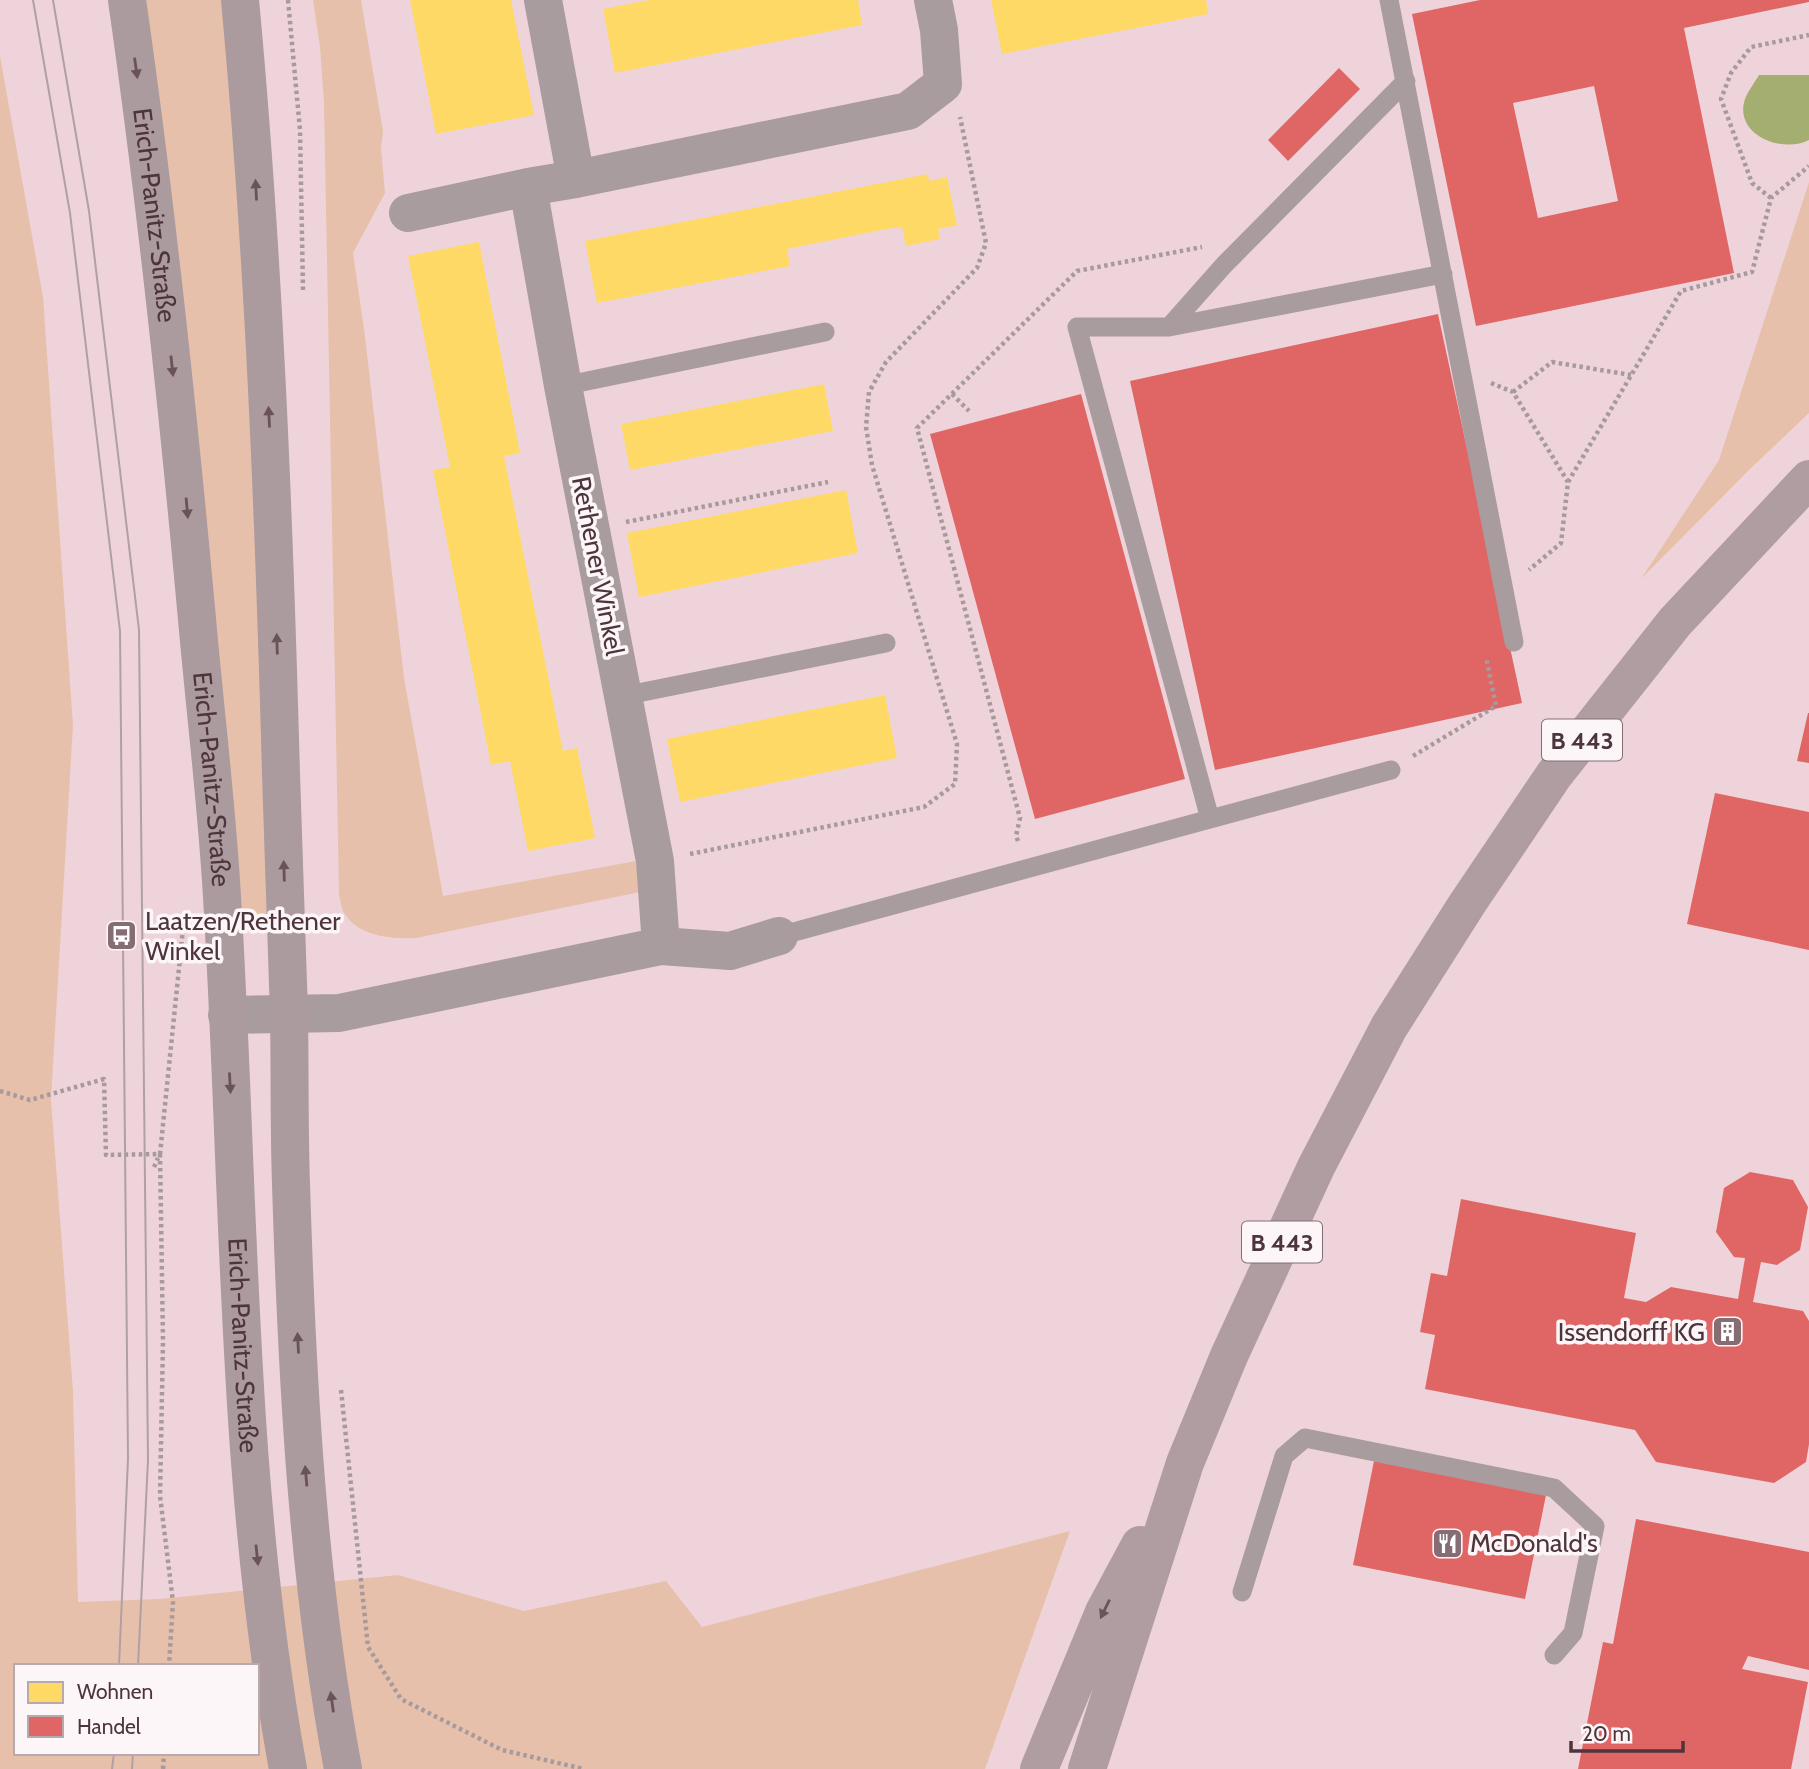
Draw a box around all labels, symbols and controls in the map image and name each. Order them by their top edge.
one-way arrow [131,57,142,79]
street label: Erich-Panitz-Straße [126,106,183,324]
one-way arrow [250,178,261,200]
one-way arrow [167,356,178,378]
one-way arrow [264,405,275,427]
street label: Rethener Winkel [565,474,631,658]
one-way arrow [182,498,193,520]
one-way arrow [272,633,283,655]
street label: Erich-Panitz-Straße [186,670,237,888]
road number: B 443 [1542,720,1622,760]
one-way arrow [278,860,289,882]
place label: Laatzen/Rethener Winkel [145,905,341,967]
bus stop icon: Laatzen/Rethener Winkel [105,919,139,953]
one-way arrow [225,1072,236,1094]
road number: B 443 [1242,1222,1322,1262]
street label: Erich-Panitz-Straße [221,1237,265,1454]
building icon: Issendorff KG [1711,1315,1745,1349]
place label: Issendorff KG [1558,1316,1705,1348]
one-way arrow [292,1331,303,1353]
one-way arrow [300,1465,311,1487]
restaurant icon: McDonald's [1430,1526,1464,1560]
place label: McDonald's [1470,1527,1598,1559]
one-way arrow [252,1544,263,1566]
one-way arrow [1100,1599,1111,1619]
legend [14,1664,259,1755]
text: Wohnen [77,1679,153,1704]
one-way arrow [326,1691,337,1713]
scale bar [1571,1710,1683,1754]
text: Handel [77,1714,141,1739]
text: 20 m [1582,1721,1631,1746]

